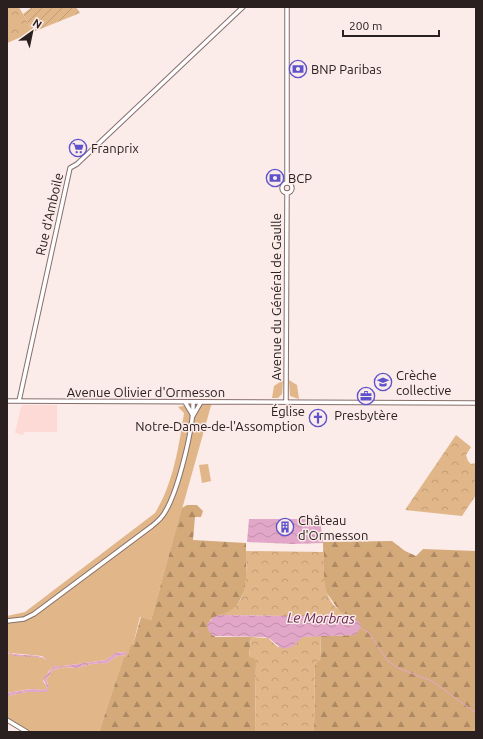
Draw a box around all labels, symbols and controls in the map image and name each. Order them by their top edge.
north arrow [12,12,52,52]
scale bar [343,12,439,38]
text: N [31,16,44,31]
text: 200 m [349,19,382,32]
bank icon: BNP Paribas [288,59,308,79]
place label: BNP Paribas [311,62,382,76]
supermarket icon: Franprix [68,138,88,158]
place label: Franprix [91,141,139,155]
bank icon: BCP [265,168,285,188]
street label: Rue d'Amboile [33,171,65,257]
place label: BCP [288,171,312,185]
street label: Avenue du Général de Gaulle [269,213,283,381]
place label: Crèche collective [396,368,451,397]
school or university icon: Crèche collective [373,372,393,392]
street label: Avenue Olivier d'Ormesson [67,385,225,399]
office icon: Presbytère [356,386,376,406]
place label: Église Notre-Dame-de-l'Assomption [135,403,305,433]
church icon: Église Notre-Dame-de-l'Assomption [308,408,328,428]
place label: Presbytère [334,408,398,422]
place label: Château d'Ormesson [298,513,368,542]
building icon: Château d'Ormesson [275,517,295,537]
water label: Le Morbras [287,609,355,627]

